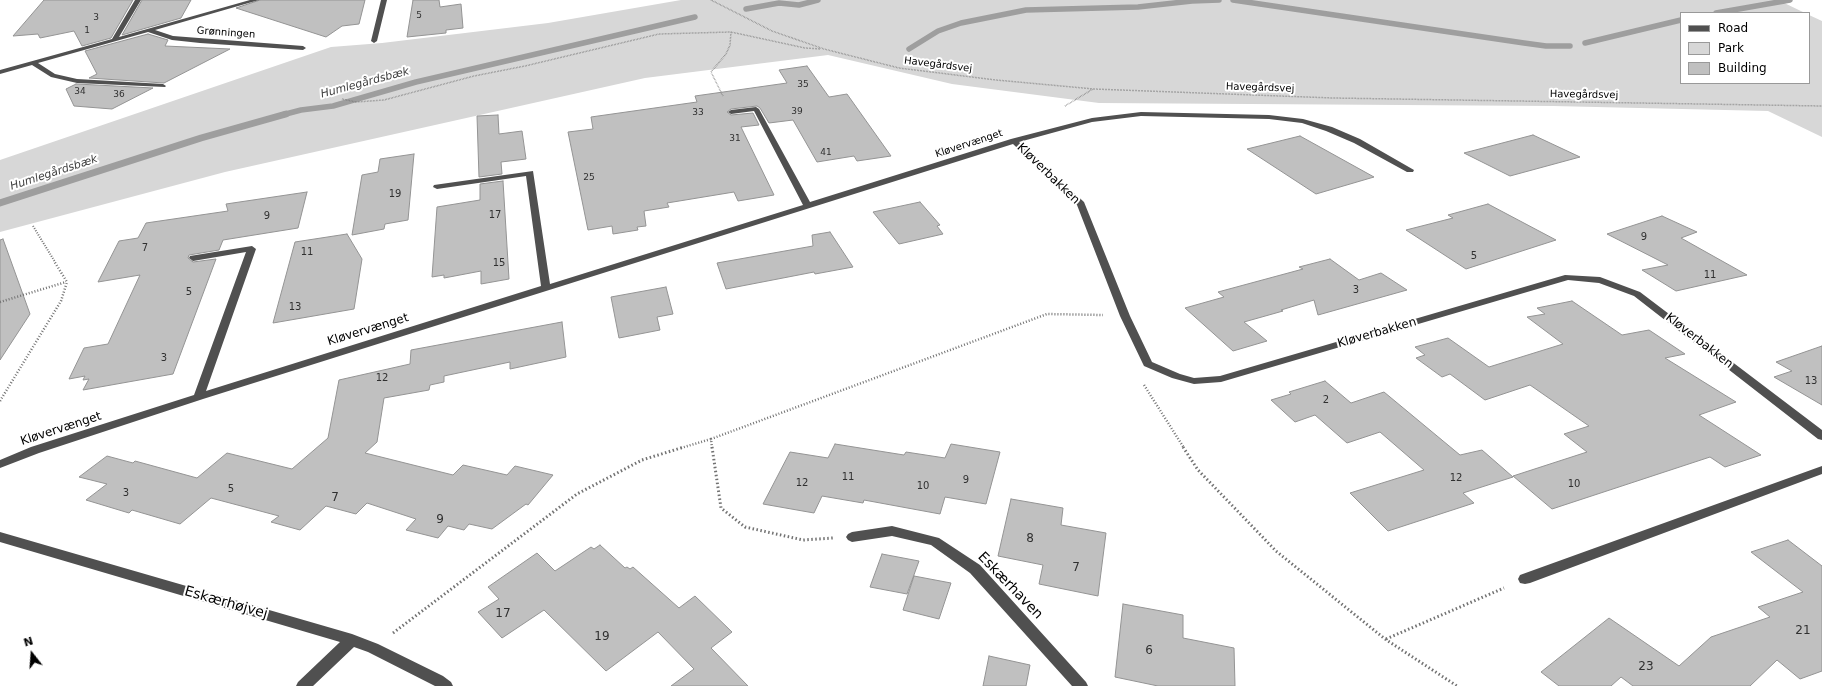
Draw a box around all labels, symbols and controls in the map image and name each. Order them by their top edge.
house number: 5 [416,11,422,21]
legend [1680,12,1810,84]
house number: 3 [93,13,99,23]
text: Road [1718,21,1748,35]
street label: Grønningen [196,25,256,41]
house number: 1 [84,26,90,36]
text: Park [1718,41,1744,55]
street label: Havegårdsvej [903,55,973,75]
text: Building [1718,61,1767,75]
water label: Humlegårdsbæk [319,65,411,101]
house number: 35 [797,80,809,90]
street label: Havegårdsvej [1226,81,1294,95]
house number: 34 [74,87,86,97]
street label: Havegårdsvej [1550,88,1618,102]
house number: 36 [113,90,125,100]
house number: 39 [791,107,803,117]
house number: 33 [692,108,704,118]
street label: Kløvervænget [934,127,1004,161]
house number: 31 [729,134,741,144]
street label: Kløverbakken [1014,141,1082,207]
house number: 41 [820,148,832,158]
water label: Humlegårdsbæk [9,153,99,193]
house number: 25 [583,173,595,183]
house number: 19 [389,188,401,200]
house number: 17 [489,209,501,221]
house number: 9 [264,210,270,222]
house number: 9 [1641,231,1647,243]
house number: 7 [142,242,148,254]
house number: 11 [301,246,313,258]
house number: 5 [1471,250,1477,262]
house number: 15 [493,257,505,269]
house number: 11 [1704,269,1716,281]
house number: 3 [1353,284,1359,296]
house number: 5 [186,286,192,298]
house number: 13 [289,301,301,313]
street label: Kløverbakken [1662,310,1736,372]
street label: Kløvervænget [326,311,410,349]
street label: Kløverbakken [1336,315,1418,351]
house number: 3 [161,352,167,364]
house number: 12 [376,372,388,384]
house number: 13 [1805,375,1817,387]
house number: 2 [1323,394,1329,406]
street label: Kløvervænget [19,409,103,449]
house number: 11 [842,471,854,483]
house number: 12 [1450,472,1462,484]
house number: 9 [963,474,969,486]
house number: 12 [796,477,808,489]
house number: 10 [1568,478,1580,490]
house number: 10 [917,480,929,492]
house number: 5 [228,483,234,495]
house number: 3 [123,487,129,499]
house number: 7 [331,491,339,505]
house number: 9 [436,513,444,527]
house number: 8 [1026,532,1034,546]
street label: Eskærhaven [974,549,1046,623]
house number: 7 [1072,561,1080,575]
street label: Eskærhøjvej [183,583,269,623]
house number: 17 [495,607,511,621]
house number: 21 [1795,624,1811,638]
house number: 19 [594,630,610,644]
north arrow [12,634,52,674]
text: N [22,634,35,650]
house number: 6 [1145,644,1153,658]
house number: 23 [1638,660,1654,674]

